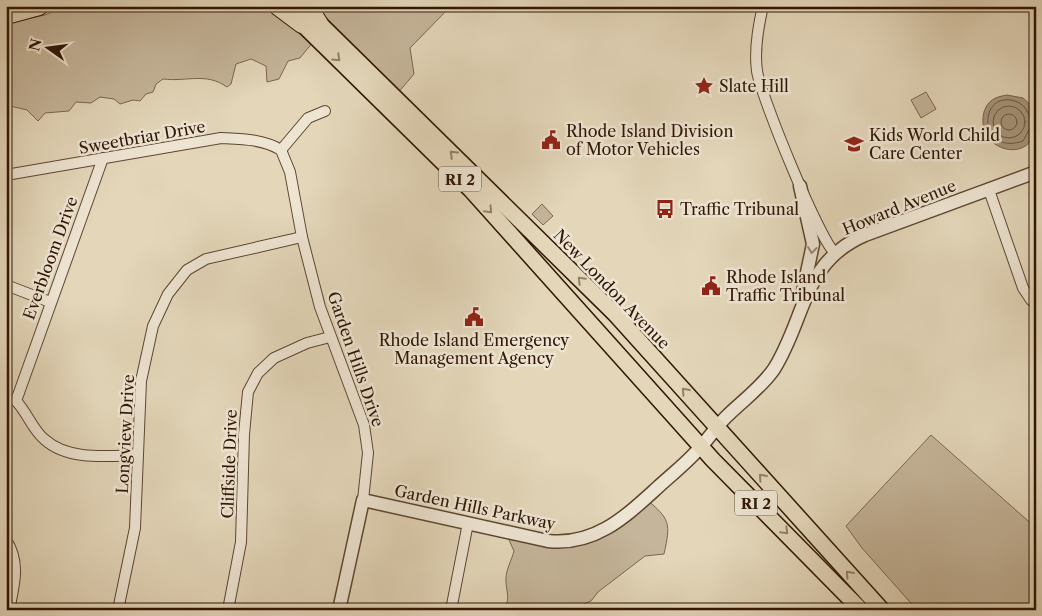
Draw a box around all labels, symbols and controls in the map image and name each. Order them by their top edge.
north arrow [22,22,72,72]
text: N [25,37,46,53]
one-way arrow [331,52,340,61]
place icon: Slate Hill [693,75,715,97]
place label: Slate Hill [719,76,789,96]
street label: Sweetbriar Drive [77,116,207,158]
place label: Rhode Island Division of Motor Vehicles [566,121,733,159]
place label: Kids World Child Care Center [869,125,1000,163]
public building icon: Rhode Island Division of Motor Vehicles [540,129,562,151]
school or university icon: Kids World Child Care Center [843,133,865,155]
one-way arrow [449,151,458,160]
road number: RI 2 [439,166,481,192]
street label: Howard Avenue [839,175,959,239]
street label: Everbloom Drive [18,194,82,322]
bus stop icon: Traffic Tribunal [654,198,676,220]
place label: Traffic Tribunal [680,199,799,219]
one-way arrow [483,204,492,213]
street label: New London Avenue [550,225,674,353]
one-way arrow [807,247,818,255]
place label: Rhode Island Traffic Tribunal [726,267,845,305]
public building icon: Rhode Island Traffic Tribunal [700,275,722,297]
one-way arrow [578,277,587,286]
street label: Garden Hills Drive [323,289,389,429]
public building icon: Rhode Island Emergency Management Agency [463,306,485,328]
place label: Rhode Island Emergency Management Agency [379,330,570,368]
street label: Longview Drive [112,374,138,494]
one-way arrow [682,387,691,396]
street label: Cliffside Drive [217,409,241,519]
one-way arrow [759,474,768,483]
street label: Garden Hills Parkway [393,480,558,534]
road number: RI 2 [735,490,777,516]
one-way arrow [779,525,788,534]
one-way arrow [846,570,855,579]

